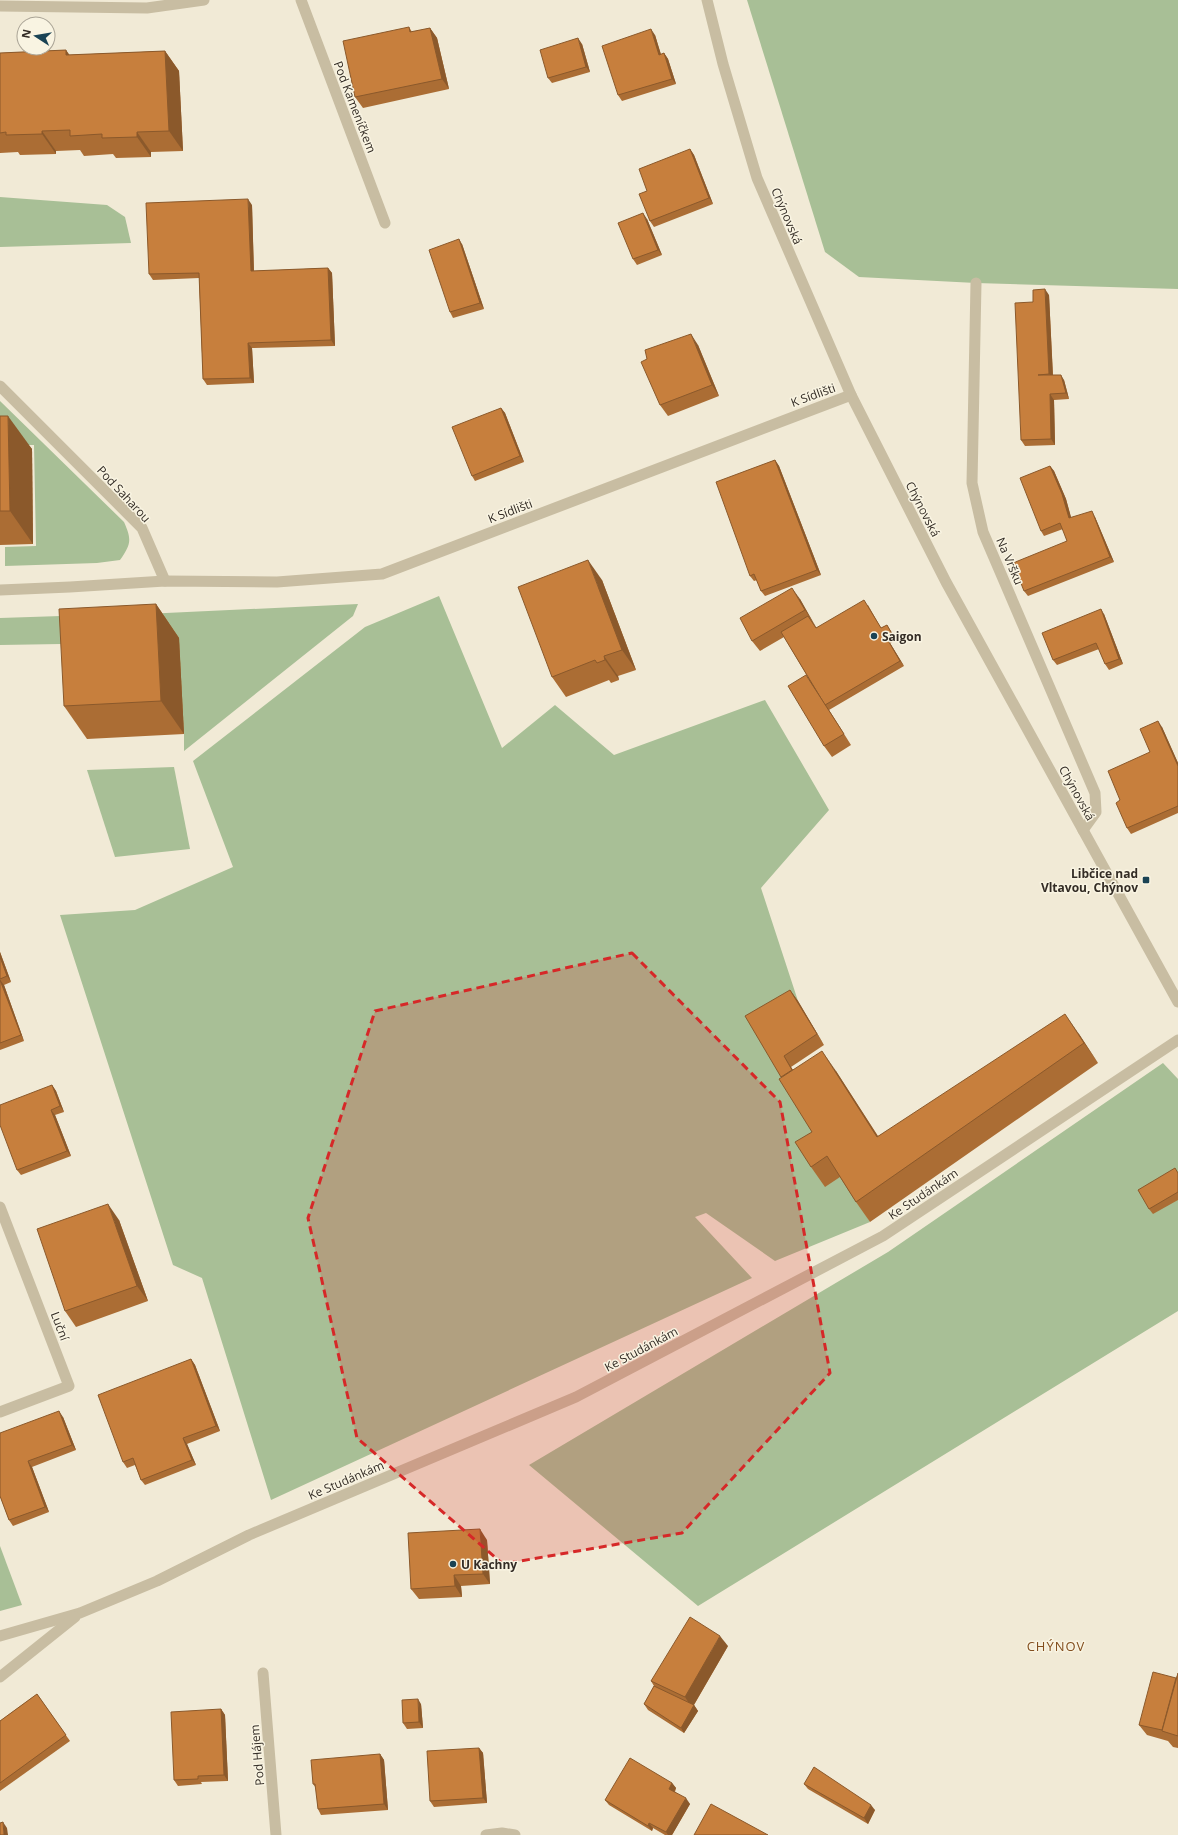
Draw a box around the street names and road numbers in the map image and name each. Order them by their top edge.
street label: Pod Kameníčkem [330,59,380,155]
street label: Chýnovská [767,185,807,247]
street label: K Sídlišti [788,379,838,411]
street label: Pod Saharou [93,462,155,526]
street label: Chýnovská [902,478,944,540]
street label: K Sídlišti [485,495,535,527]
street label: Na Vršku [992,535,1028,587]
street label: Chýnovská [1055,763,1099,823]
street label: Ke Studánkám [885,1164,961,1224]
street label: Luční [47,1309,74,1344]
street label: Ke Studánkám [601,1323,681,1375]
street label: Ke Studánkám [305,1456,387,1504]
street label: Pod Hájem [246,1724,268,1786]

